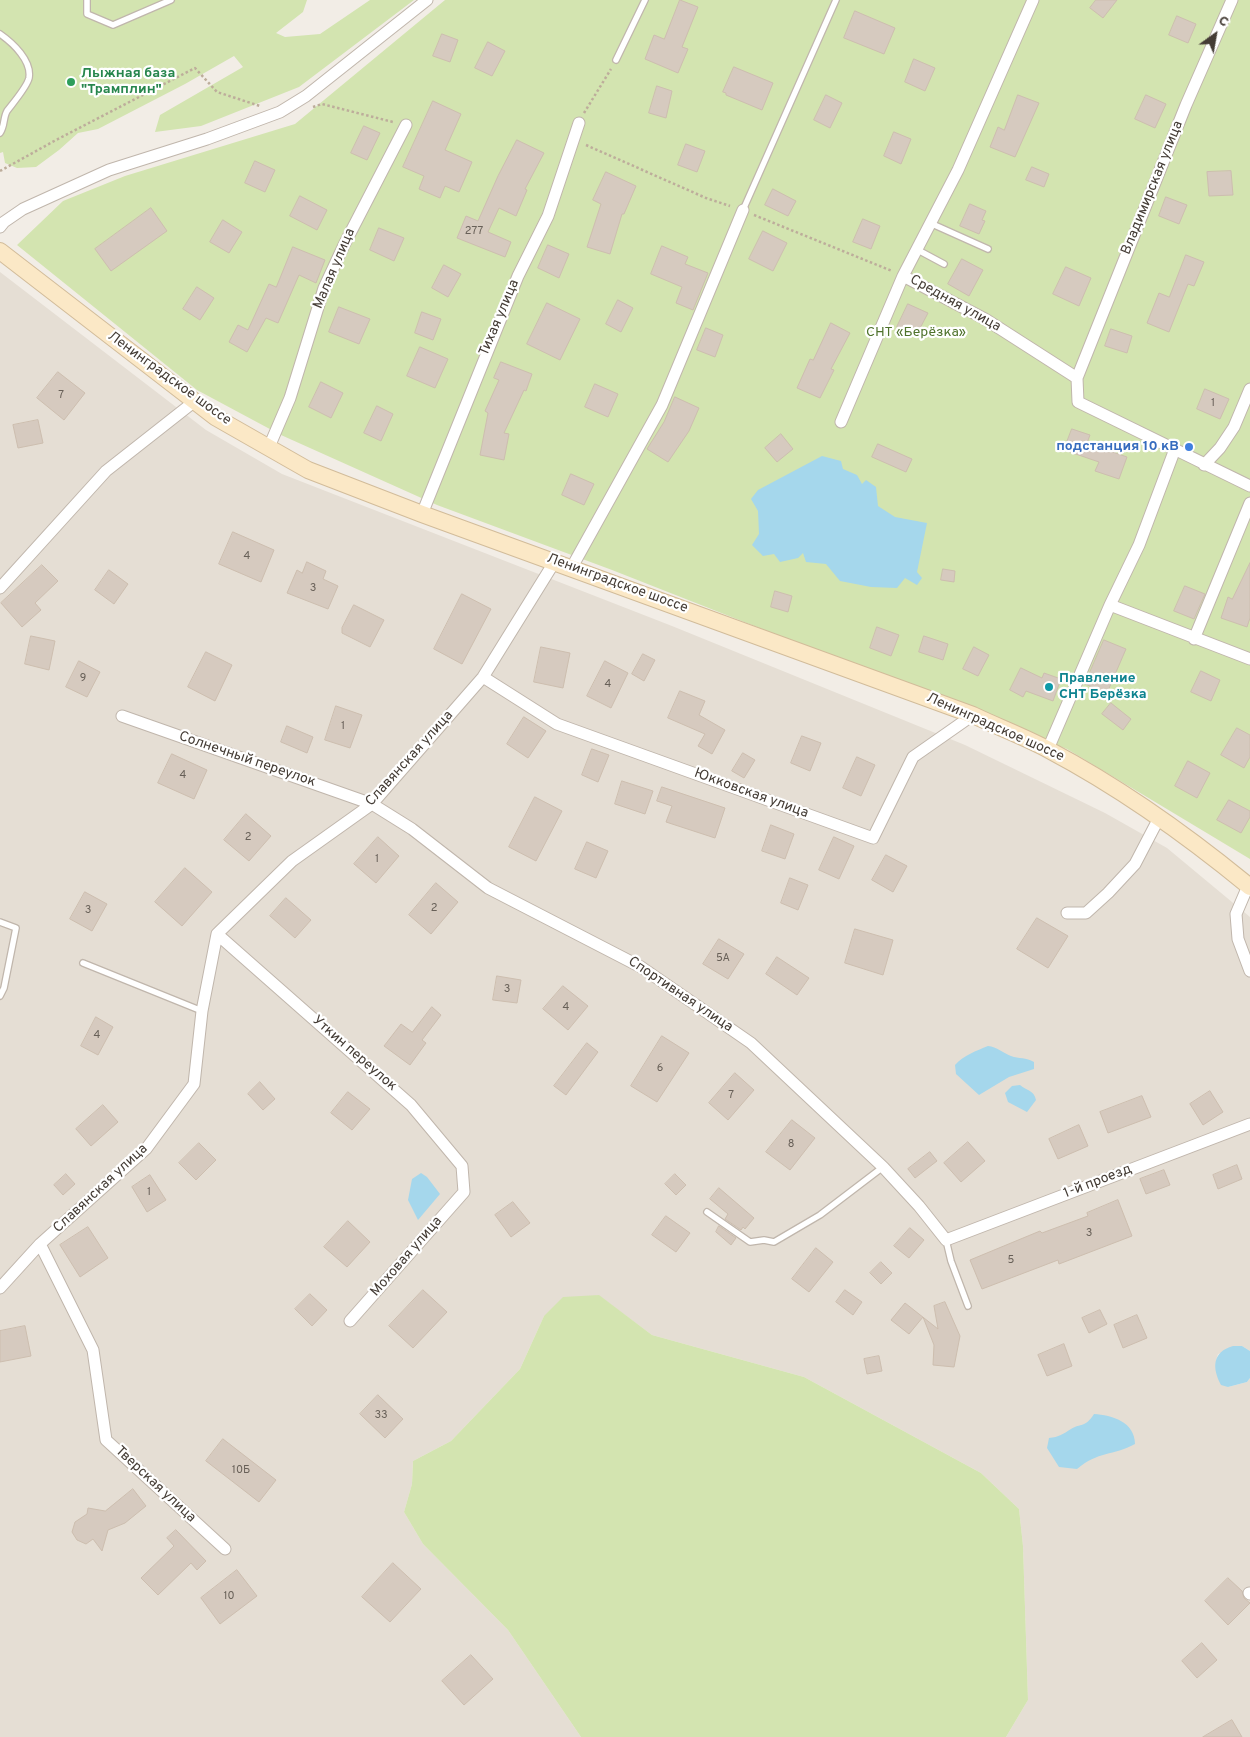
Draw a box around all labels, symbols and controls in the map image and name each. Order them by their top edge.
north arrow [1190,10,1240,60]
text: С [1215,12,1232,31]
place label: Лыжная база "Трамплин" [81,66,175,98]
marker: Лыжная база "Трамплин" [65,76,77,88]
street label: Владимирская улица [1118,119,1188,257]
house number: 277 [465,225,483,239]
street label: Малая улица [310,226,360,312]
street label: Средняя улица [907,272,1003,336]
street label: Тихая улица [476,277,524,359]
park label: СНТ «Берёзка» [866,325,966,341]
street label: Ленинградское шоссе [104,328,234,430]
house number: 7 [58,389,64,403]
house number: 1 [1211,397,1215,411]
place label: подстанция 10 кВ [1056,439,1179,455]
marker: подстанция 10 кВ [1183,441,1195,453]
house number: 4 [244,550,250,564]
street label: Ленинградское шоссе [544,551,690,617]
house number: 3 [310,582,316,596]
place label: Правление СНТ Берёзка [1059,671,1147,704]
house number: 9 [80,672,86,686]
house number: 4 [605,678,611,692]
marker: Правление СНТ Берёзка [1043,681,1055,693]
street label: Ленинградское шоссе [924,690,1066,766]
street label: Славянская улица [363,708,457,810]
house number: 1 [341,720,345,734]
street label: Солнечный переулок [176,729,318,791]
street label: Юкковская улица [692,766,810,822]
house number: 4 [180,769,186,783]
house number: 2 [245,831,251,845]
house number: 1 [375,853,379,867]
house number: 2 [431,902,437,916]
house number: 3 [85,904,91,918]
house number: 5А [716,952,730,966]
street label: Спортивная улица [624,954,736,1036]
house number: 3 [504,983,510,997]
house number: 4 [563,1001,569,1015]
street label: Уткин переулок [308,1013,400,1095]
house number: 4 [94,1029,100,1043]
house number: 6 [657,1062,663,1076]
house number: 7 [728,1089,734,1103]
house number: 8 [788,1138,794,1152]
street label: Славянская улица [50,1141,152,1237]
street label: 1-й проезд [1062,1161,1134,1203]
house number: 1 [147,1186,151,1200]
street label: Моховая улица [368,1214,446,1300]
house number: 3 [1086,1227,1092,1241]
house number: 5 [1008,1254,1014,1268]
house number: 33 [374,1409,388,1423]
street label: Тверская улица [111,1443,199,1527]
house number: 10Б [232,1464,250,1478]
house number: 10 [223,1590,235,1604]

